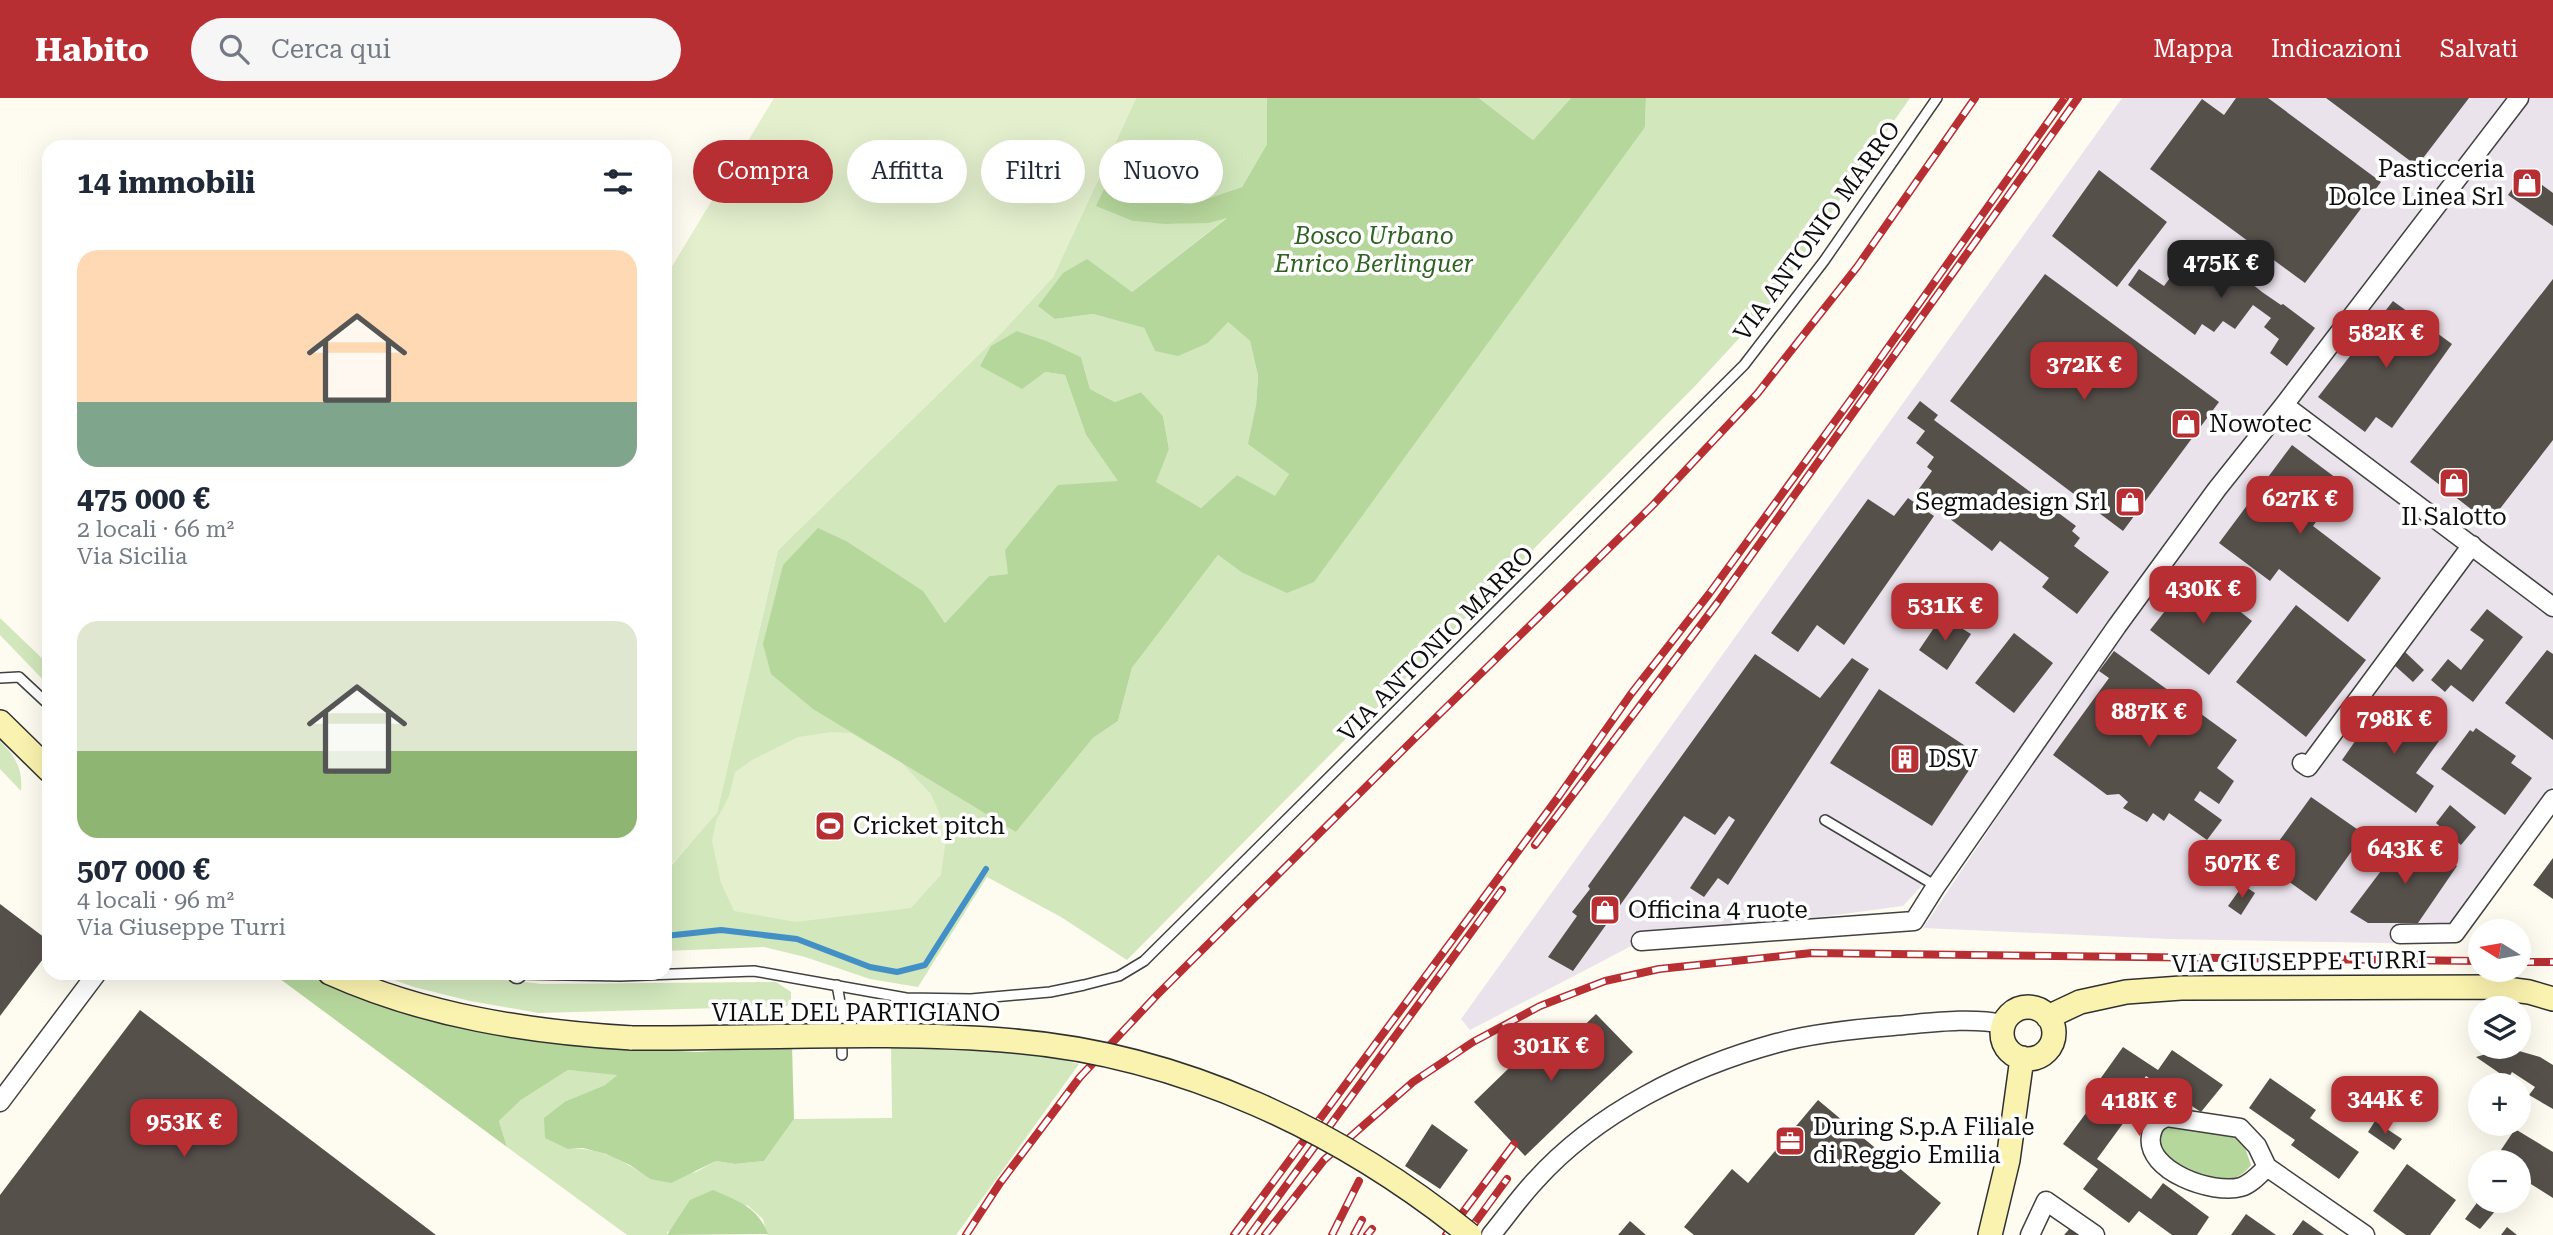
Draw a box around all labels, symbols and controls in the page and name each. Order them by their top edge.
search box [191,18,681,81]
text: Habito [35,30,149,69]
icon: search [215,30,253,68]
text: Cerca qui [271,34,391,64]
text: Mappa [2153,35,2233,63]
text: Indicazioni [2271,35,2402,63]
text: Salvati [2440,35,2518,63]
street label: VIA ANTONIO MARRO [1728,116,1906,346]
chip: Compra [693,140,833,203]
chip: Affitta [847,140,967,203]
chip: Filtri [981,140,1085,203]
chip: Nuovo [1099,140,1223,203]
place label: Pasticceria Dolce Linea Srl [2328,155,2504,211]
icon: filters [599,163,637,201]
text: 14 immobili [77,165,255,200]
shop icon: Pasticceria Dolce Linea Srl [2510,166,2544,200]
park label: Bosco Urbano Enrico Berlinguer [1273,222,1474,278]
pin: 475K € [2164,240,2278,300]
text: 475K € [2183,249,2259,276]
icon: home [294,295,420,421]
pin: 582K € [2329,310,2443,370]
text: 582K € [2348,319,2424,346]
pin: 372K € [2027,342,2141,402]
text: 372K € [2046,351,2122,378]
shop icon: Nowotec [2169,407,2203,441]
place label: Nowotec [2209,410,2312,438]
shop icon: Il Salotto [2437,466,2471,500]
pin: 627K € [2243,476,2357,536]
text: 475 000 € [77,481,210,516]
shop icon: Segmadesign Srl [2113,485,2147,519]
text: 627K € [2262,485,2338,512]
place label: Segmadesign Srl [1915,488,2107,516]
place label: Il Salotto [2401,503,2507,531]
text: 2 locali · 66 m² [77,516,234,543]
street label: VIA ANTONIO MARRO [1333,541,1539,747]
text: Via Sicilia [77,543,187,570]
pin: 430K € [2146,566,2260,626]
text: 430K € [2165,575,2241,602]
pin: 531K € [1888,584,2002,643]
text: 531K € [1907,592,1983,619]
icon: home [294,666,420,792]
pin: 887K € [2092,690,2206,749]
pin: 798K € [2337,696,2451,756]
text: 887K € [2111,698,2187,725]
text: 798K € [2356,705,2432,732]
building icon: DSV [1888,742,1922,776]
place label: DSV [1928,745,1978,773]
sports icon: Cricket pitch [813,809,847,843]
place label: Cricket pitch [853,812,1005,840]
pin: 643K € [2348,826,2462,886]
text: 643K € [2367,835,2443,862]
pin: 507K € [2185,840,2299,900]
text: 507K € [2204,849,2280,876]
text: 507 000 € [77,852,210,887]
text: 4 locali · 96 m² [77,887,234,914]
shop icon: Officina 4 ruote [1588,893,1622,927]
place label: Officina 4 ruote [1628,896,1808,924]
text: Via Giuseppe Turri [77,914,286,941]
north arrow [2468,919,2530,982]
map controls [2468,919,2531,1213]
street label: VIA GIUSEPPE TURRI [2171,946,2427,978]
button: layers [2468,996,2531,1059]
street label: VIALE DEL PARTIGIANO [712,999,1000,1027]
pin: 301K € [1494,1024,1608,1083]
text: 301K € [1513,1032,1589,1059]
button: + [2468,1073,2531,1136]
pin: 344K € [2328,1076,2442,1136]
pin: 418K € [2082,1079,2196,1138]
text: 344K € [2347,1085,2423,1112]
text: 418K € [2101,1087,2177,1114]
pin: 953K € [127,1100,241,1159]
text: 953K € [146,1108,222,1135]
place label: During S.p.A Filiale di Reggio Emilia [1813,1113,2034,1169]
office icon: During S.p.A Filiale di Reggio Emilia [1773,1124,1807,1158]
button: − [2468,1150,2531,1213]

